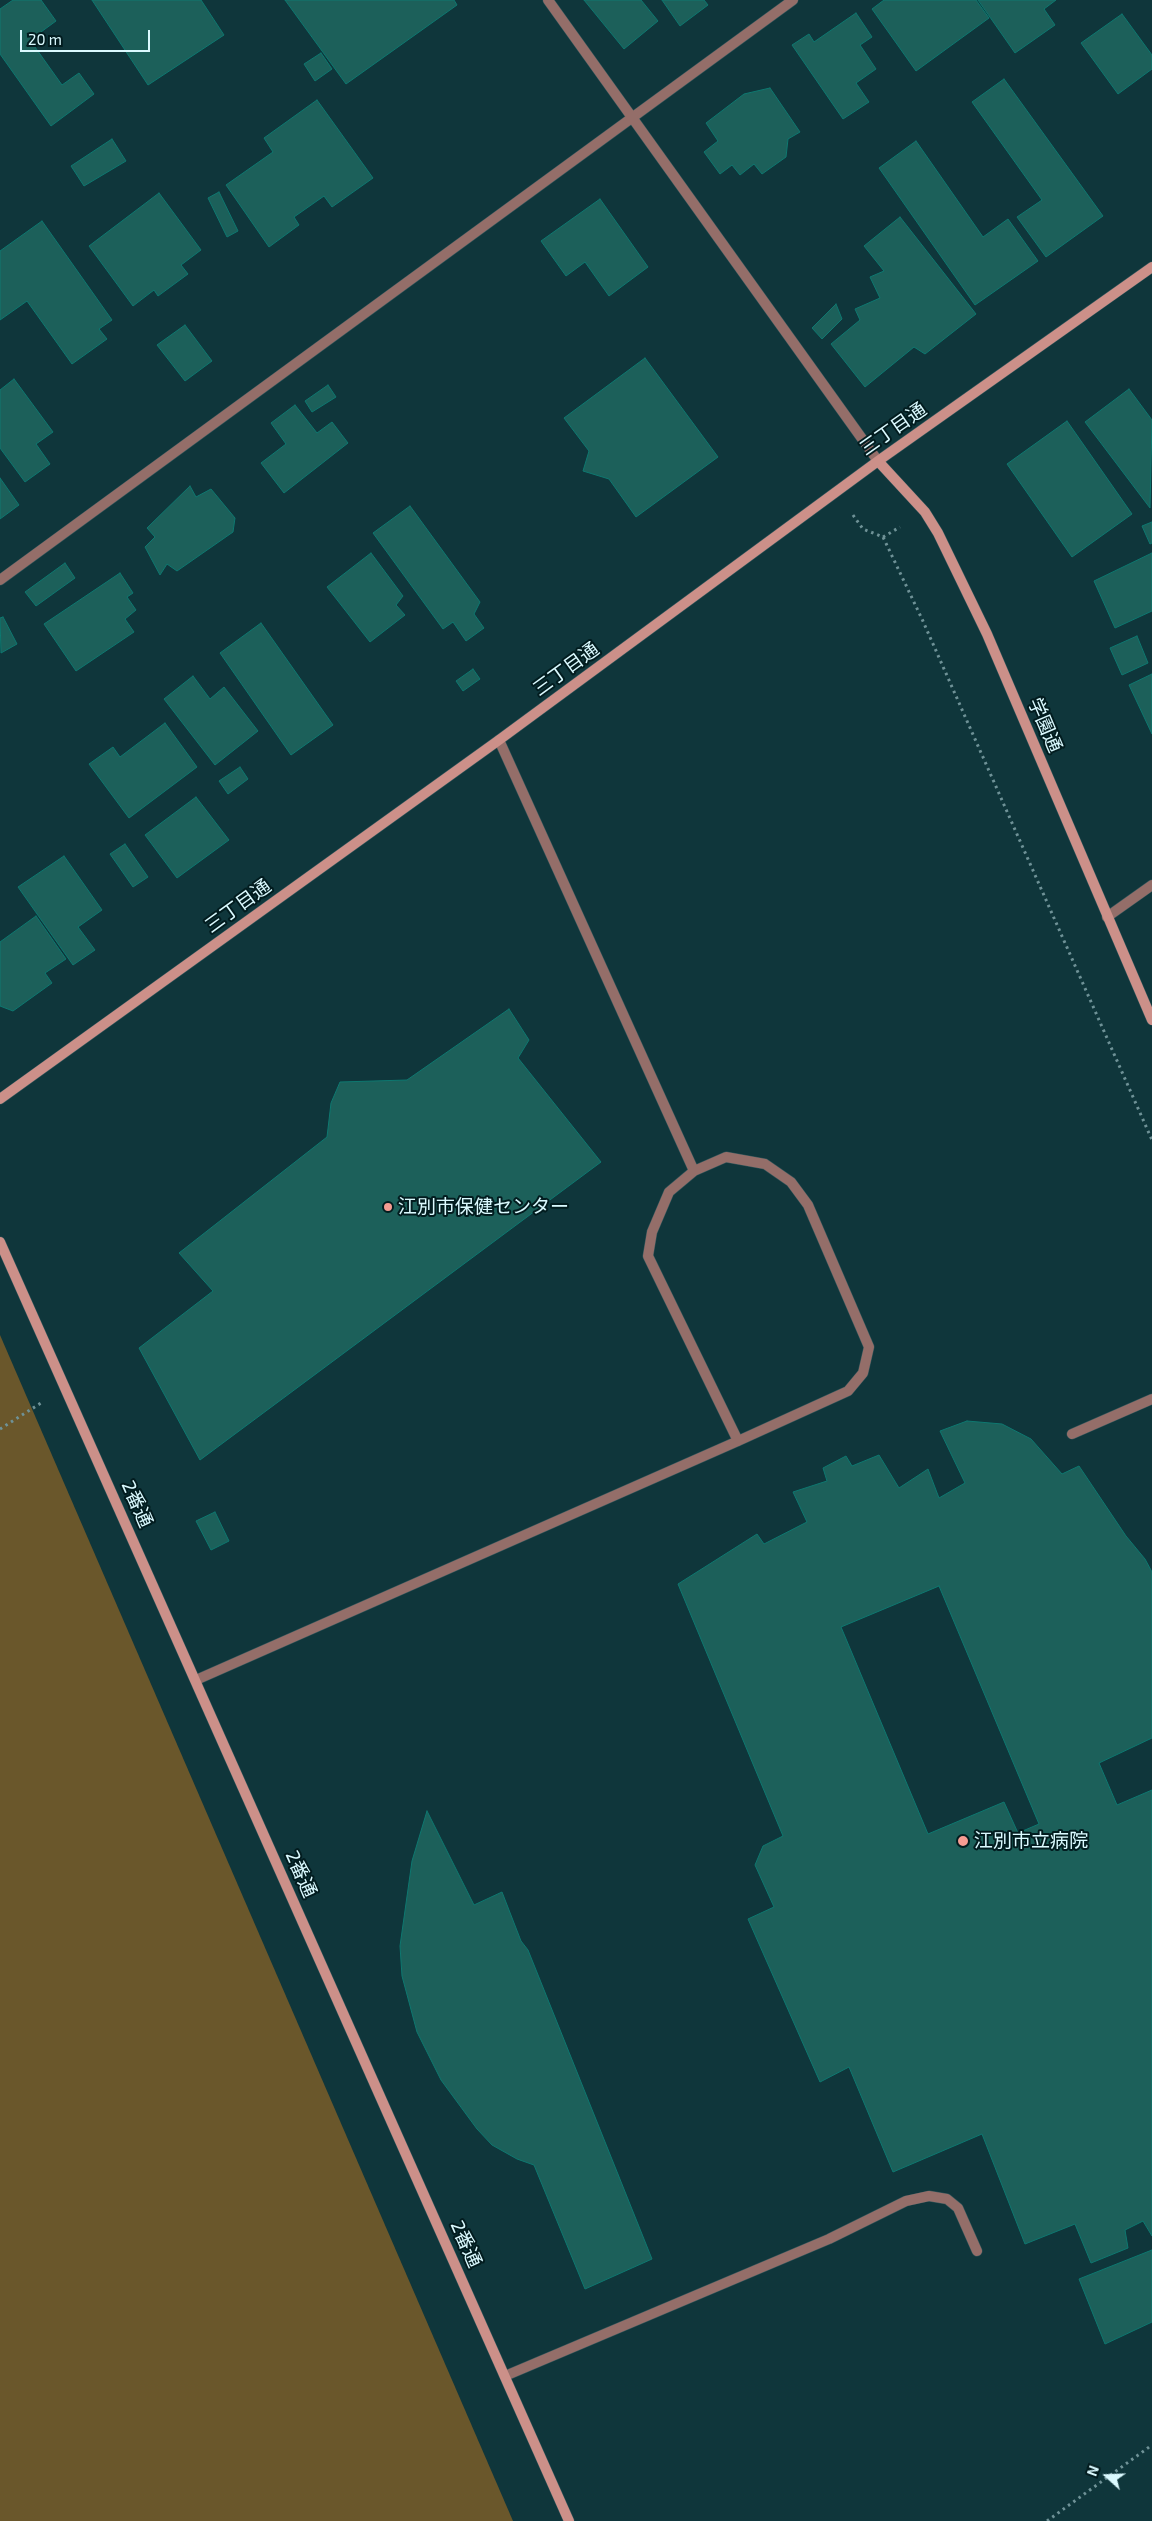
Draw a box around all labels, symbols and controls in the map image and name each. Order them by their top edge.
scale bar [22,20,152,52]
text: 20 m [28,30,62,48]
street label: 三丁目通 [855,398,931,460]
street label: 三丁目通 [529,637,603,701]
street label: 学園通 [1023,694,1067,756]
street label: 三丁目通 [201,874,275,938]
place label: 江別市保健センター [398,1196,569,1218]
marker: 江別市保健センター [382,1201,394,1213]
street label: 2番通 [117,1477,157,1531]
place label: 江別市立病院 [974,1830,1088,1852]
marker: 江別市立病院 [956,1834,970,1848]
street label: 2番通 [281,1847,321,1901]
street label: 2番通 [446,2217,486,2271]
north arrow [1082,2451,1132,2501]
text: N [1083,2463,1102,2478]

